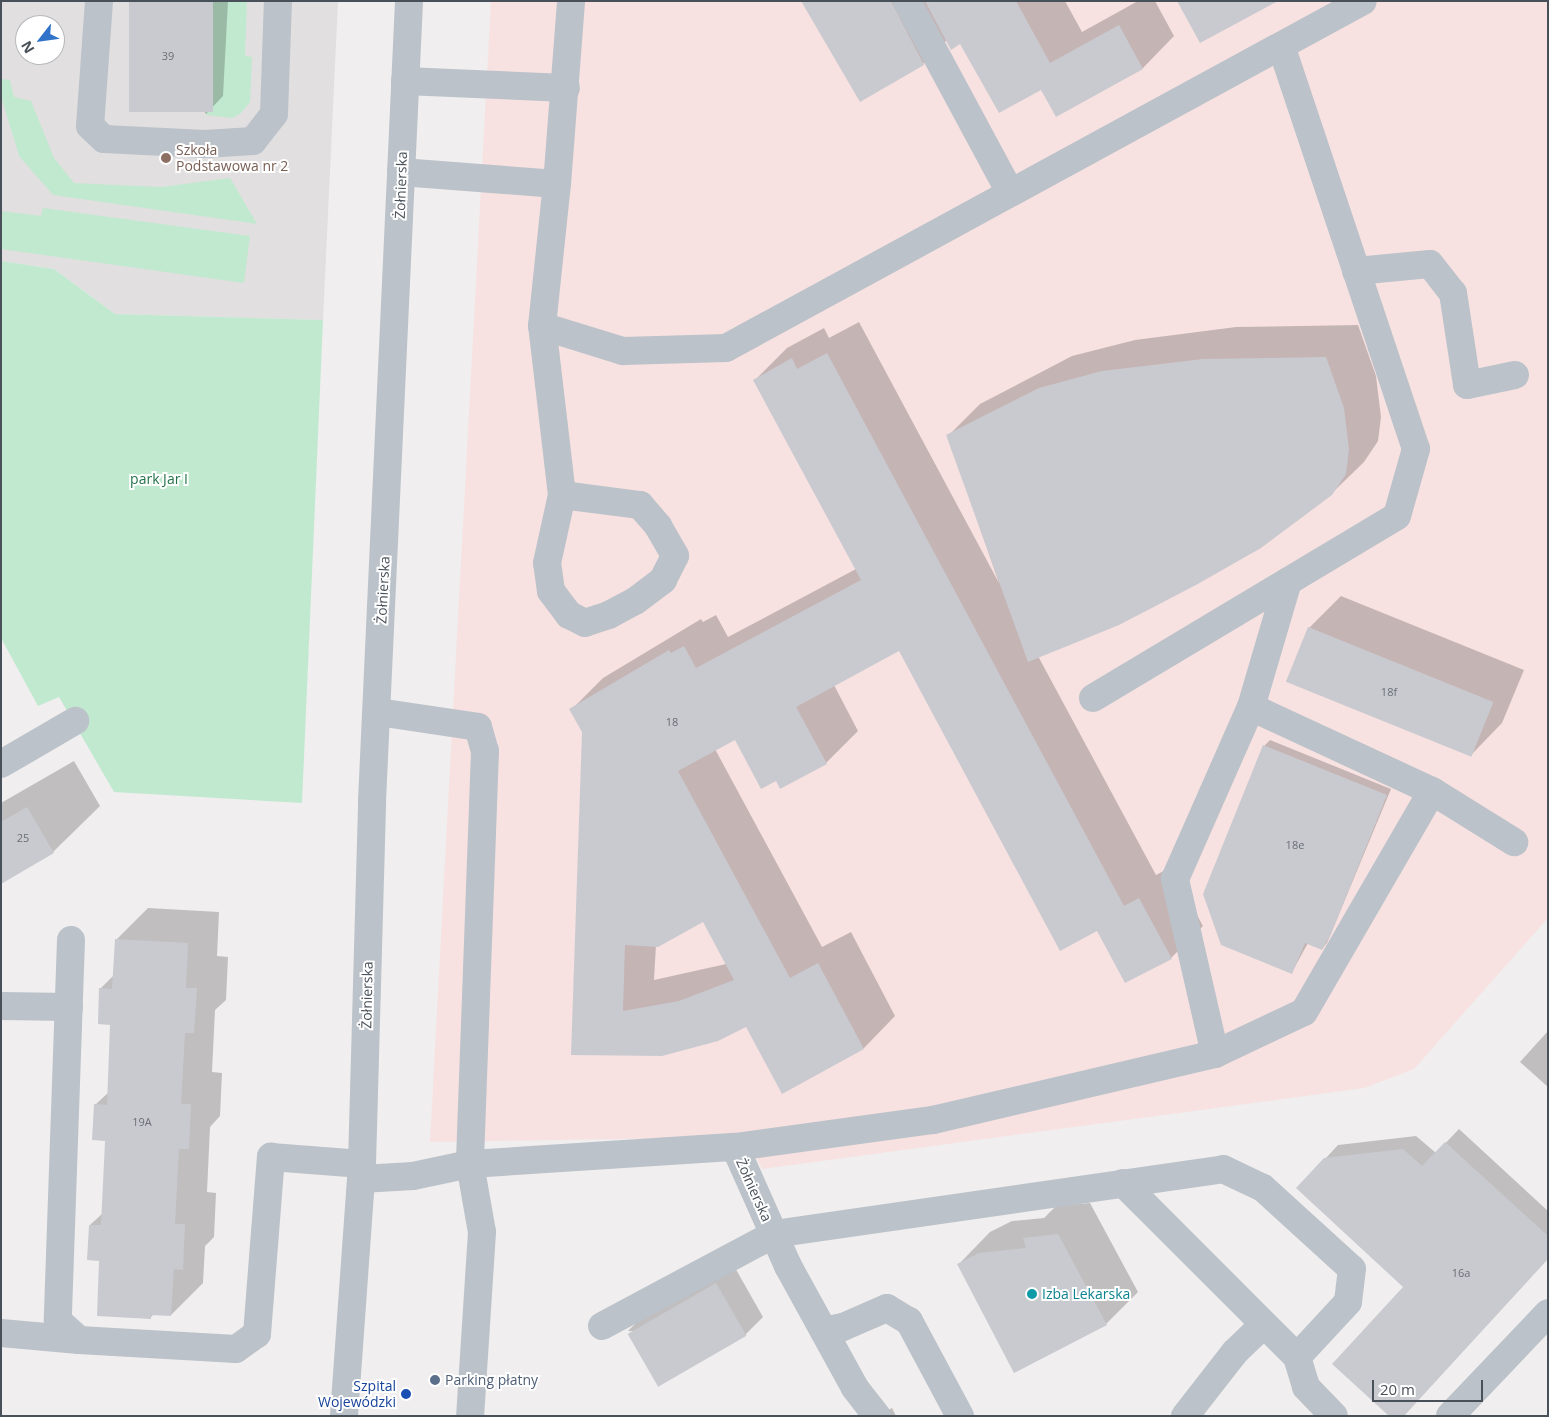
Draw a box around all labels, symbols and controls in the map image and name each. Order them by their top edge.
north arrow [15,15,65,65]
text: N [16,38,39,57]
house number: 39 [162,49,174,63]
place label: Szkoła Podstawowa nr 2 [176,142,288,174]
street label: Żołnierska [391,151,411,219]
marker: Szkoła Podstawowa nr 2 [160,152,172,164]
park label: park Jar I [130,471,188,487]
street label: Żołnierska [373,556,393,624]
house number: 18f [1381,685,1397,699]
house number: 18 [666,715,678,729]
house number: 25 [17,831,29,845]
house number: 18e [1286,838,1304,852]
street label: Żołnierska [358,961,376,1029]
house number: 19A [132,1115,152,1129]
street label: Żołnierska [733,1156,775,1224]
house number: 16a [1452,1266,1470,1280]
place label: Izba Lekarska [1042,1286,1130,1302]
marker: Izba Lekarska [1026,1288,1038,1300]
scale bar [1374,1370,1485,1402]
place label: Parking płatny [445,1372,538,1388]
marker: Parking płatny [429,1374,441,1386]
place label: Szpital Wojewódzki [318,1378,396,1410]
text: 20 m [1380,1379,1415,1399]
marker: Szpital Wojewódzki [400,1388,412,1400]

